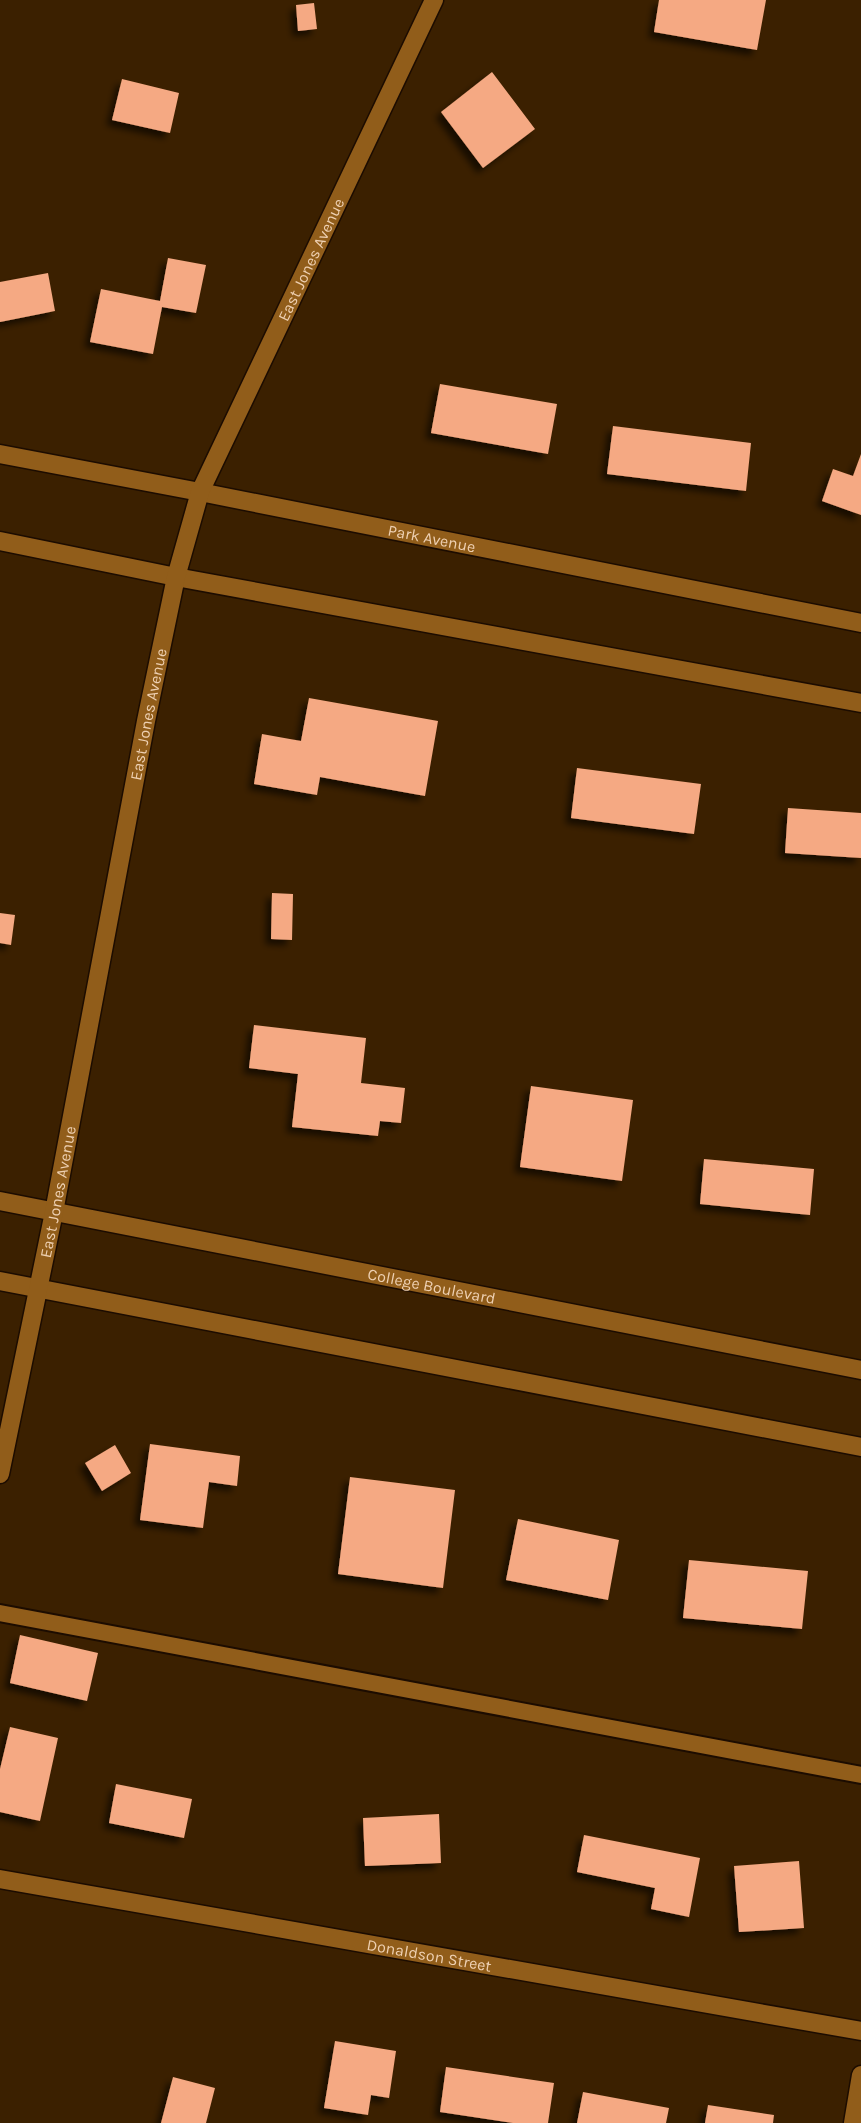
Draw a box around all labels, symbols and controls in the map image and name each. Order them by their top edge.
street label: East Jones Avenue [273,195,348,324]
street label: Park Avenue [386,520,477,556]
street label: East Jones Avenue [126,647,170,782]
street label: East Jones Avenue [35,1124,79,1260]
street label: College Boulevard [366,1264,497,1308]
street label: Donaldson Street [365,1934,493,1975]

